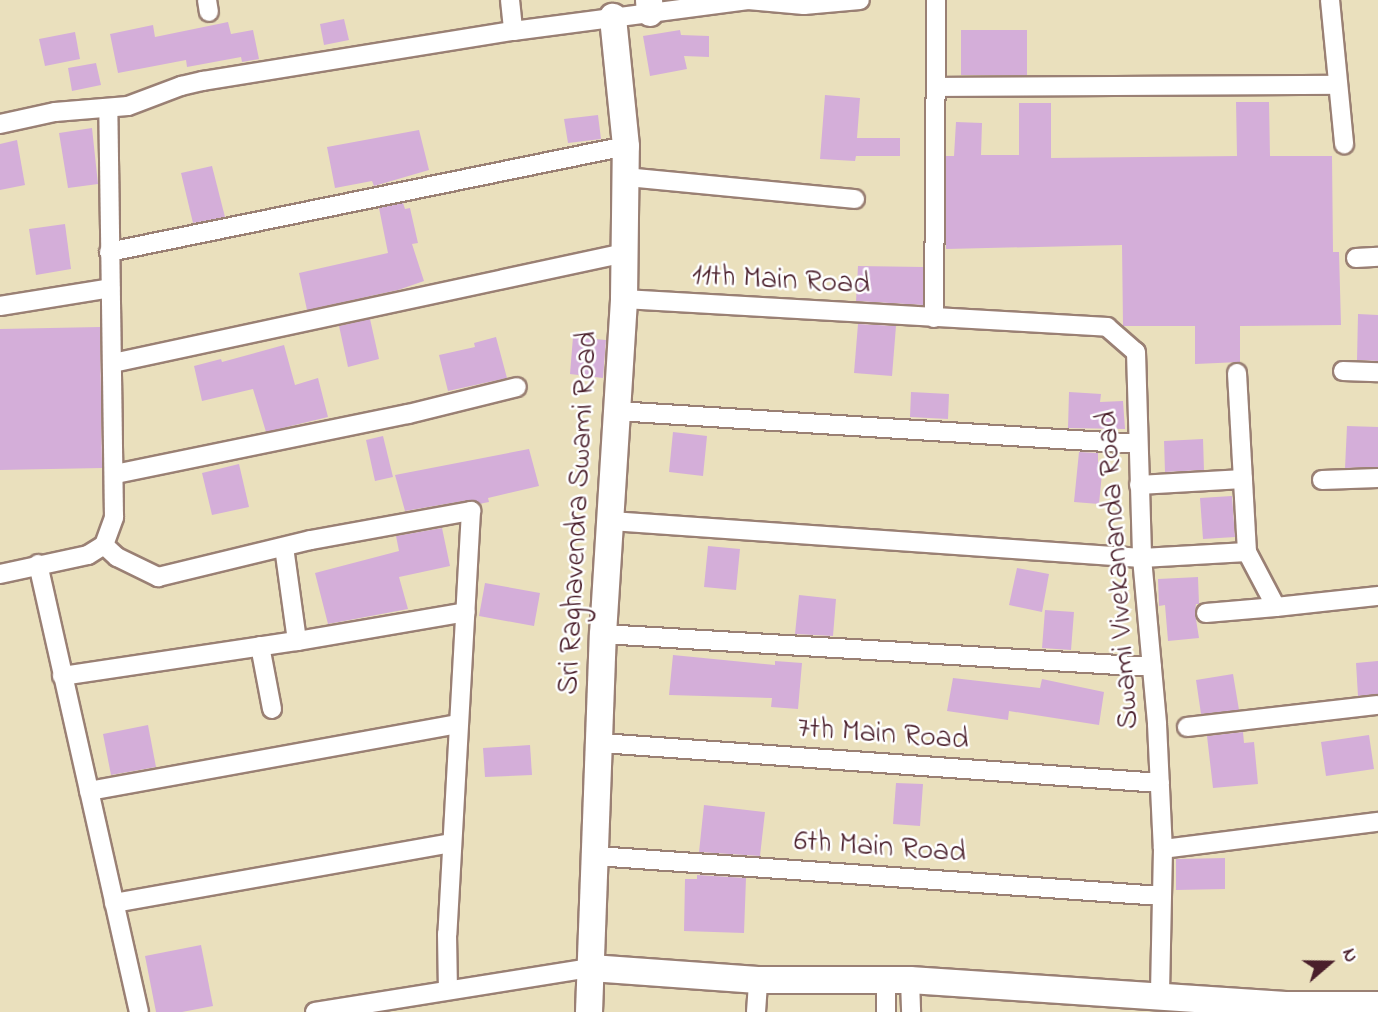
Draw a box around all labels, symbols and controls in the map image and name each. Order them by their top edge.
street label: 11th Main Road [691,258,871,304]
street label: Sri Raghavendra Swami Road [551,330,607,696]
street label: Swami Vivekananda Road [1090,410,1148,730]
street label: 7th Main Road [796,711,970,759]
street label: 6th Main Road [793,824,967,872]
north arrow [1294,928,1364,998]
text: N [1334,945,1364,966]

